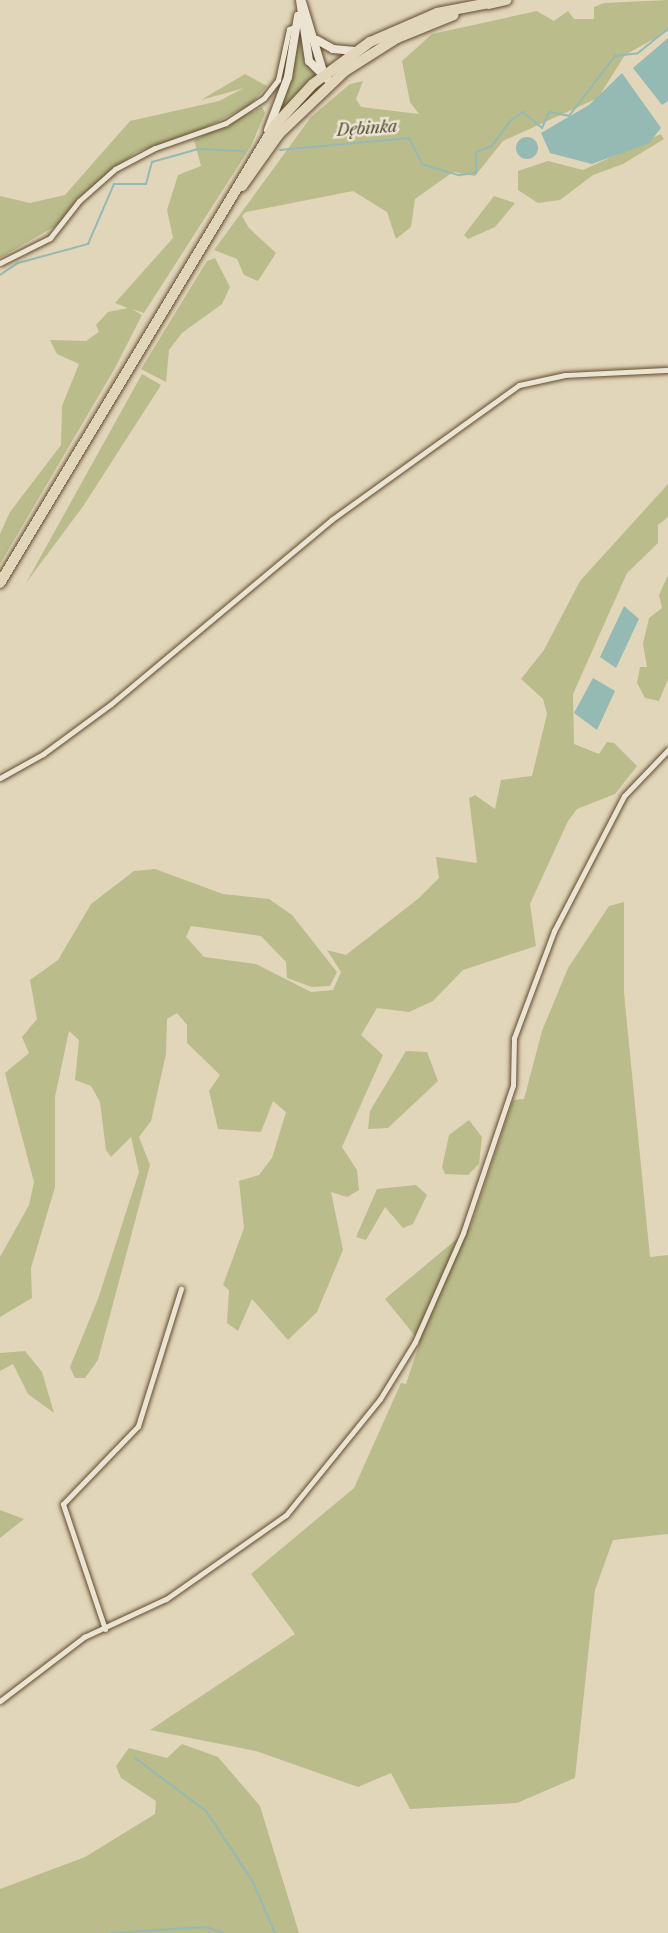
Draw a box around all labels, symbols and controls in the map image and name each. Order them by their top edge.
water label: Dębinka [336,116,398,140]

